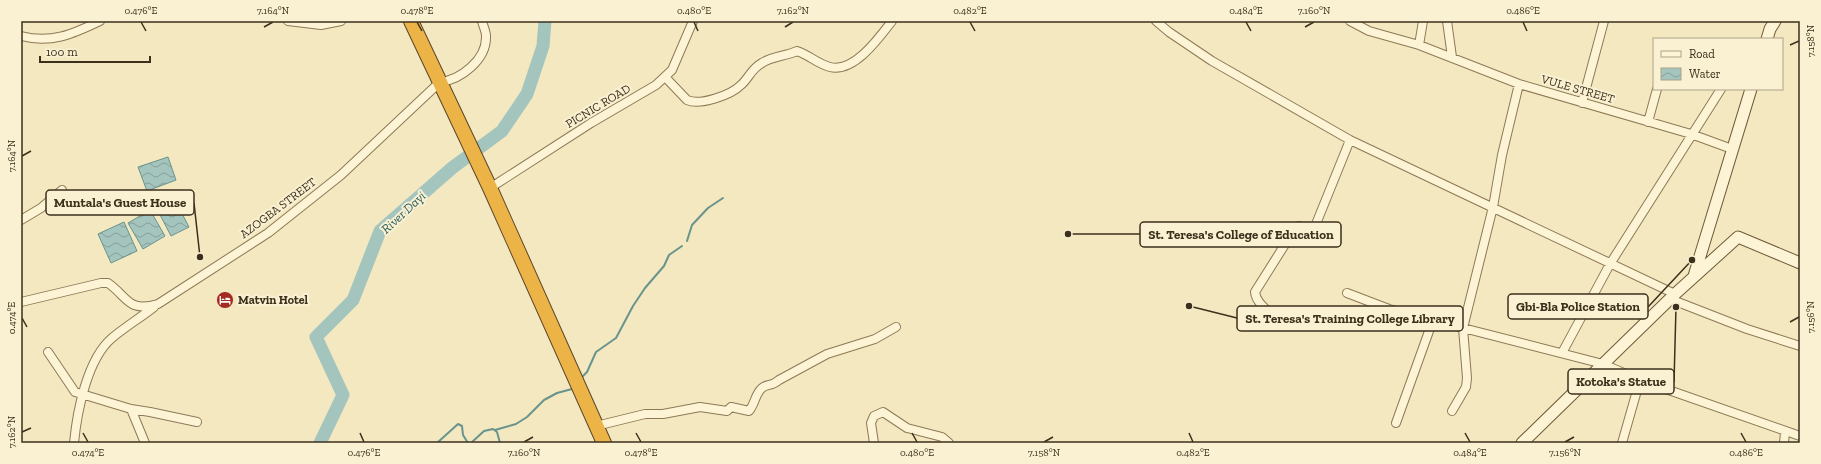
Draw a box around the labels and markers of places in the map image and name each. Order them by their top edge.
callout: Muntala's Guest House [46,190,194,215]
callout: St. Teresa's College of Education [1140,222,1341,247]
hotel icon: Matvin Hotel [215,290,235,310]
place label: Matvin Hotel [238,293,308,307]
callout: Gbi-Bla Police Station [1508,294,1648,319]
callout: St. Teresa's Training College Library [1237,306,1463,331]
callout: Kotoka's Statue [1568,369,1674,394]

